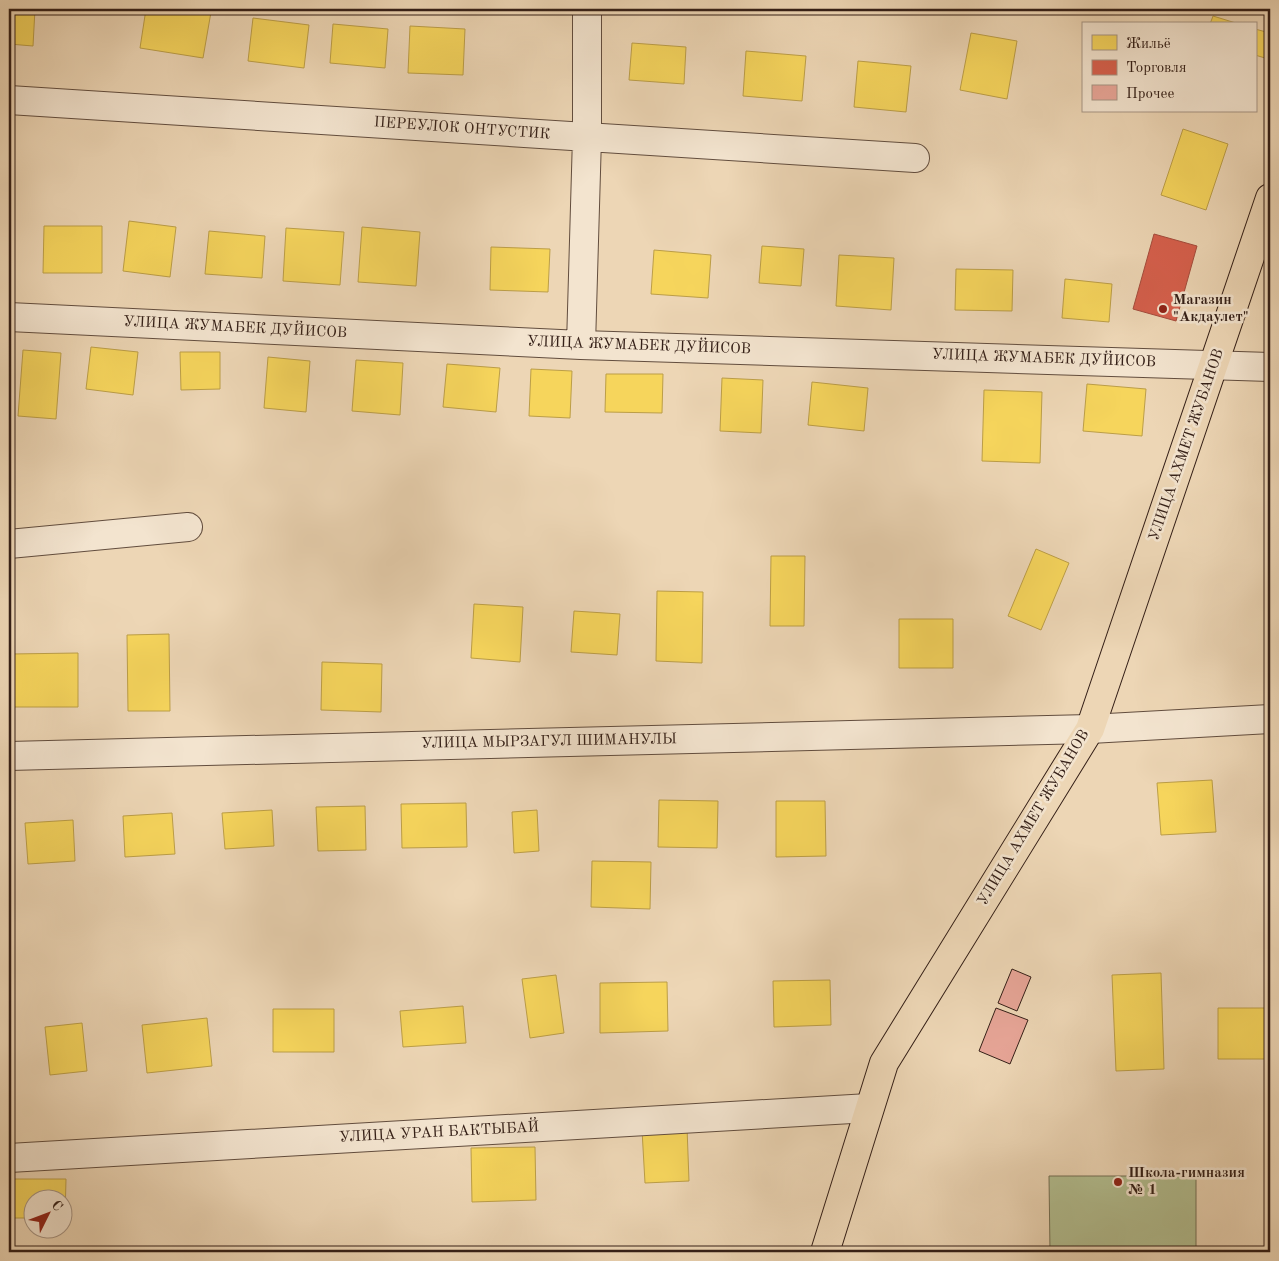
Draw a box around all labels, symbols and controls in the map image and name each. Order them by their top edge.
legend [1082,22,1256,112]
text: Жильё [1126,37,1171,52]
text: Торговля [1126,61,1187,76]
text: Прочее [1126,87,1174,102]
street label: ПЕРЕУЛОК ОНТУСТИК [373,115,551,143]
place label: Магазин "Акдаулет" [1173,293,1249,325]
marker: Магазин "Акдаулет" [1157,303,1169,315]
street label: УЛИЦА ЖУМАБЕК ДУЙИСОВ [123,311,348,341]
street label: УЛИЦА ЖУМАБЕК ДУЙИСОВ [527,331,751,357]
street label: УЛИЦА ЖУМАБЕК ДУЙИСОВ [932,344,1156,370]
street label: УЛИЦА АХМЕТ ЖУБАНОВ [1147,347,1227,543]
street label: УЛИЦА АХМЕТ ЖУБАНОВ [976,728,1092,908]
street label: УЛИЦА МЫРЗАГУЛ ШИМАНУЛЫ [421,732,677,752]
street label: УЛИЦА УРАН БАКТЫБАЙ [338,1116,539,1146]
place label: Школа-гимназия № 1 [1128,1166,1245,1198]
marker: Школа-гимназия № 1 [1112,1176,1124,1188]
north arrow [22,1188,72,1238]
text: С [49,1198,65,1214]

